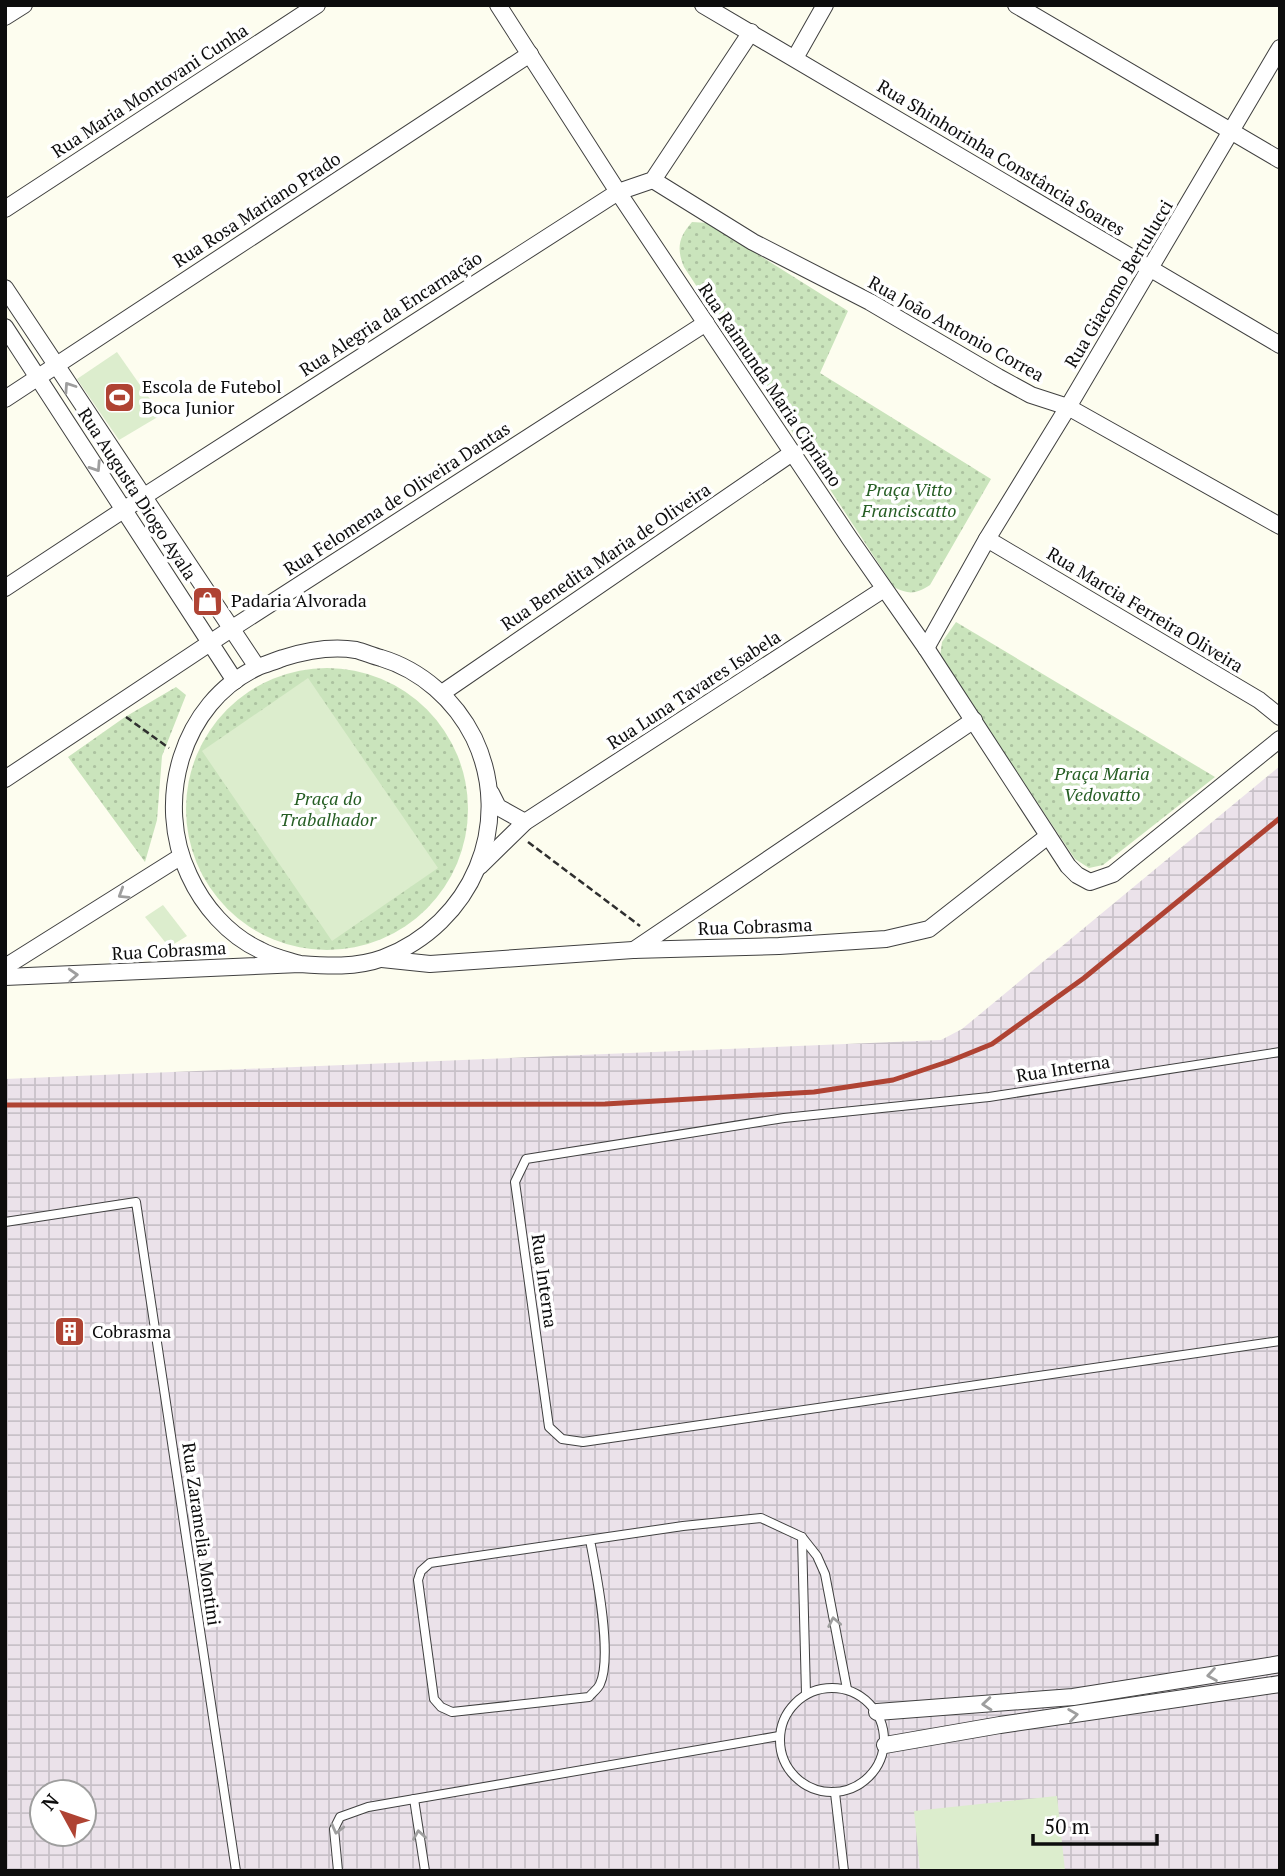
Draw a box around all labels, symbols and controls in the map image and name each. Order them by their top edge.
street label: Rua Maria Montovani Cunha [47,18,252,163]
street label: Rua Shinhorinha Constância Soares [873,73,1130,241]
street label: Rua Rosa Mariano Prado [168,146,345,272]
street label: Rua Giacomo Bertulucci [1058,195,1178,372]
street label: Rua Alegria da Encarnação [295,245,486,381]
street label: Rua João Antonio Correa [864,270,1049,387]
street label: Rua Raimunda Maria Cipriano [693,278,848,491]
place label: Escola de Futebol Boca Junior [142,374,282,419]
sports icon: Escola de Futebol Boca Junior [102,380,136,414]
one-way arrow [65,382,78,395]
street label: Rua Augusta Diogo Ayala [73,403,203,584]
street label: Rua Felomena de Oliveira Dantas [279,416,514,581]
one-way arrow [88,459,101,472]
street label: Rua Benedita Maria de Oliveira [496,477,715,635]
park label: Praça Vitto Franciscatto [861,477,956,522]
street label: Rua Marcia Ferreira Oliveira [1043,541,1248,677]
shop icon: Padaria Alvorada [191,584,225,618]
place label: Padaria Alvorada [231,588,367,612]
street label: Rua Luna Tavares Isabela [602,624,785,754]
park label: Praça Maria Vedovatto [1053,761,1150,806]
park label: Praça do Trabalhador [280,786,377,831]
one-way arrow [117,885,130,898]
street label: Rua Cobrasma [697,912,813,940]
street label: Rua Cobrasma [111,935,227,965]
one-way arrow [68,968,79,983]
street label: Rua Interna [1014,1049,1111,1087]
street label: Rua Interna [527,1232,563,1329]
building icon: Cobrasma [52,1315,86,1349]
place label: Cobrasma [92,1319,171,1343]
street label: Rua Zaramelia Montini [177,1441,227,1627]
one-way arrow [827,1616,842,1628]
one-way arrow [1206,1667,1218,1682]
one-way arrow [981,1696,992,1711]
one-way arrow [1067,1707,1079,1722]
north arrow [28,1778,98,1848]
text: N [35,1788,64,1815]
scale bar [1033,1802,1157,1846]
text: 50 m [1044,1812,1090,1840]
one-way arrow [331,1823,345,1835]
one-way arrow [412,1829,427,1841]

